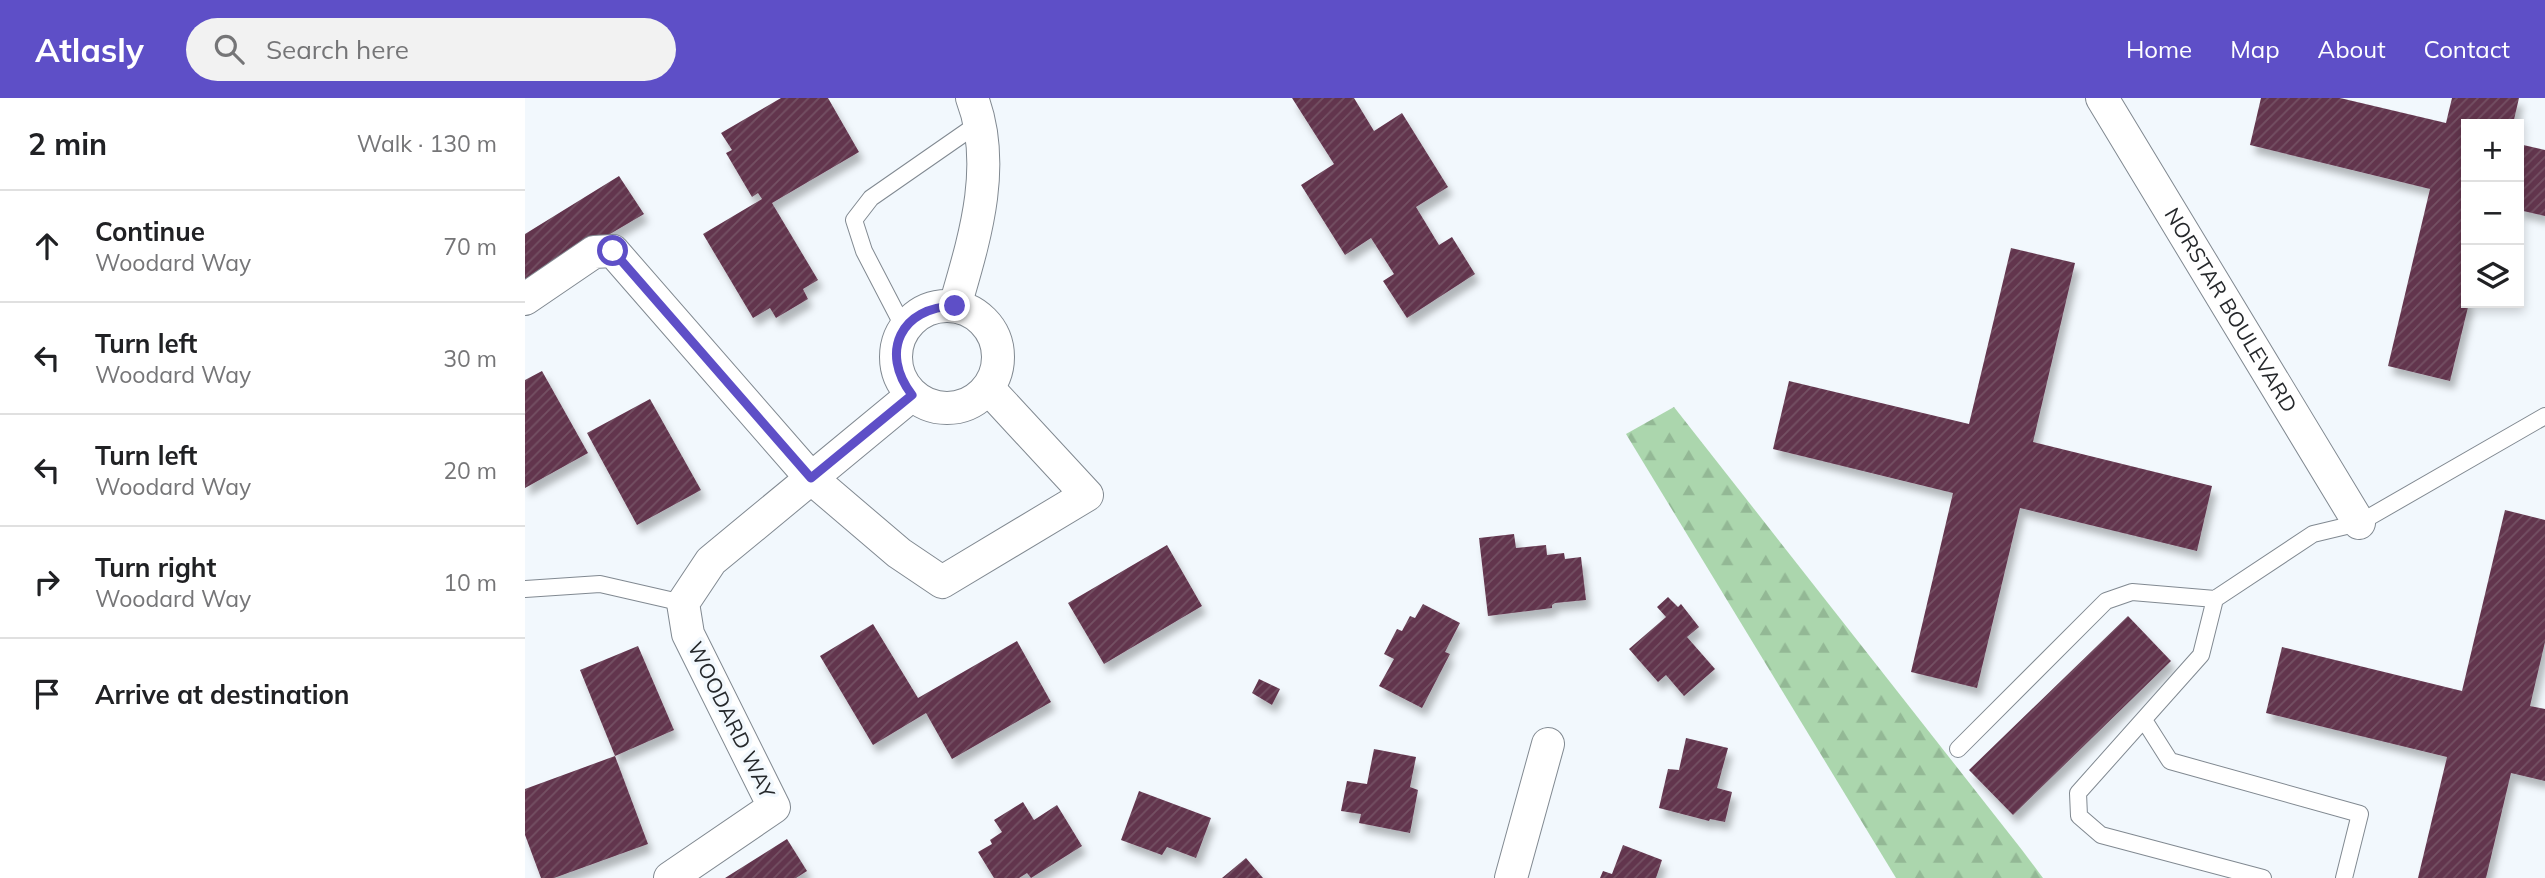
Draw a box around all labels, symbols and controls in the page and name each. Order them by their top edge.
search box [186,18,676,81]
text: Atlasly [35,29,144,70]
icon: search [210,30,248,68]
text: Search here [266,33,409,66]
text: Home [2126,34,2192,64]
text: Map [2230,34,2280,64]
text: About [2318,34,2386,64]
text: Contact [2424,34,2510,64]
map controls [2461,119,2524,308]
button: + [2461,119,2524,182]
text: 2 min [28,125,107,163]
text: Walk · 130 m [357,129,497,158]
button: − [2461,182,2524,245]
street label: NORSTAR BOULEVARD [2159,203,2303,417]
text: Continue [95,215,205,248]
icon: ahead [28,227,66,265]
text: 70 m [443,232,497,261]
route start [597,235,628,266]
button: layers [2461,245,2524,308]
text: Woodard Way [95,248,251,277]
route end [939,290,970,321]
text: Turn left [95,327,197,360]
icon: left [28,339,66,377]
text: 30 m [443,344,497,373]
text: Woodard Way [95,360,251,389]
text: Turn left [95,439,197,472]
icon: left [28,451,66,489]
text: 20 m [443,456,497,485]
text: Woodard Way [95,472,251,501]
text: Turn right [95,551,216,584]
icon: right [28,563,66,601]
text: 10 m [443,568,497,597]
text: Woodard Way [95,584,251,613]
street label: WOODARD WAY [683,637,781,802]
icon: arrive [28,675,66,713]
text: Arrive at destination [95,678,350,711]

